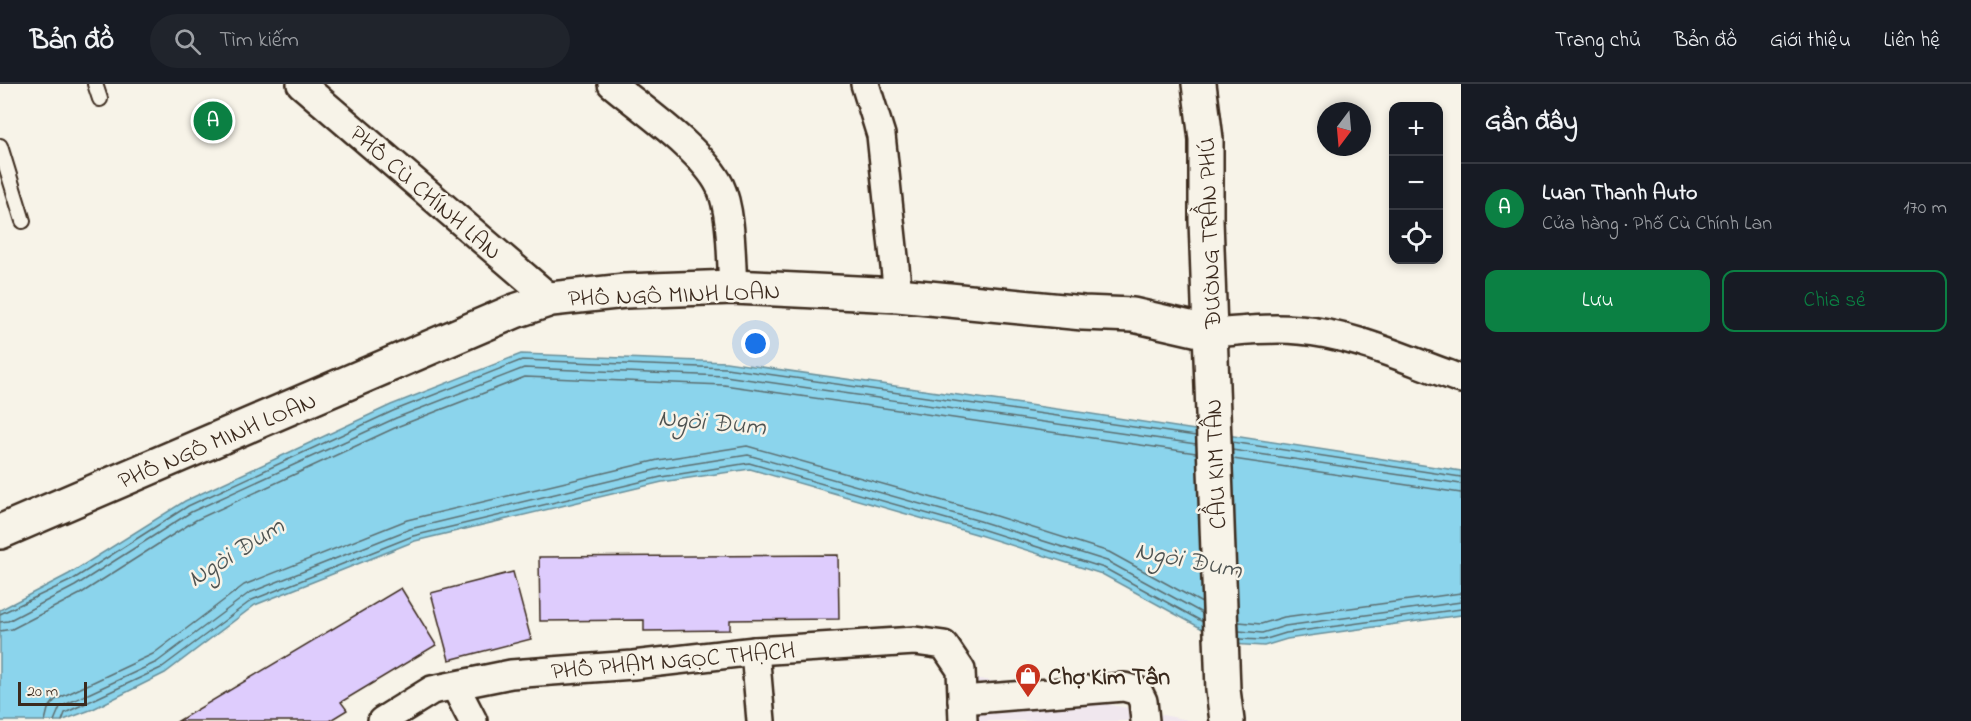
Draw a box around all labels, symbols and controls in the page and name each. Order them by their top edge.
search box [150,14,570,68]
text: Bản đồ [30,21,114,62]
icon: search [171,25,204,58]
text: Tìm kiếm [219,25,299,57]
text: Trang chủ [1555,26,1641,56]
text: Bản đồ [1674,26,1737,56]
text: Giới thiệu [1770,26,1851,56]
text: Liên hệ [1884,26,1941,56]
pin: A [194,99,232,144]
north arrow [1317,102,1371,156]
map controls [1389,102,1443,264]
button: + [1389,102,1443,156]
text: Gần đây [1485,104,1578,142]
street label: PHỐ CÙ CHÍNH LAN [341,118,508,270]
street label: ĐƯỜNG TRẦN PHÚ [1187,137,1232,330]
button: − [1389,156,1443,210]
text: Luan Thanh Auto [1542,178,1698,210]
text: A [1498,194,1511,223]
text: 170 m [1903,194,1947,223]
button: locate [1389,210,1443,264]
text: Cửa hàng · Phố Cù Chính Lan [1542,210,1772,239]
button: Lưu [1485,270,1710,332]
button: Chia sẻ [1722,270,1947,332]
street label: PHỐ NGÔ MINH LOAN [567,275,781,318]
your location [741,329,770,358]
street label: PHỐ NGÔ MINH LOAN [113,385,323,500]
street label: CẦU KIM TÂN [1194,398,1237,530]
water label: Ngòi Đum [656,400,768,448]
water label: Ngòi Đum [181,508,293,598]
water label: Ngòi Đum [1132,533,1246,591]
street label: PHỐ PHẠM NGỌC THẠCH [550,634,797,691]
shop icon: Chợ Kim Tân [1013,661,1043,699]
place label: Chợ Kim Tân [1048,661,1170,696]
scale bar [18,679,87,706]
text: 20 m [27,680,58,704]

